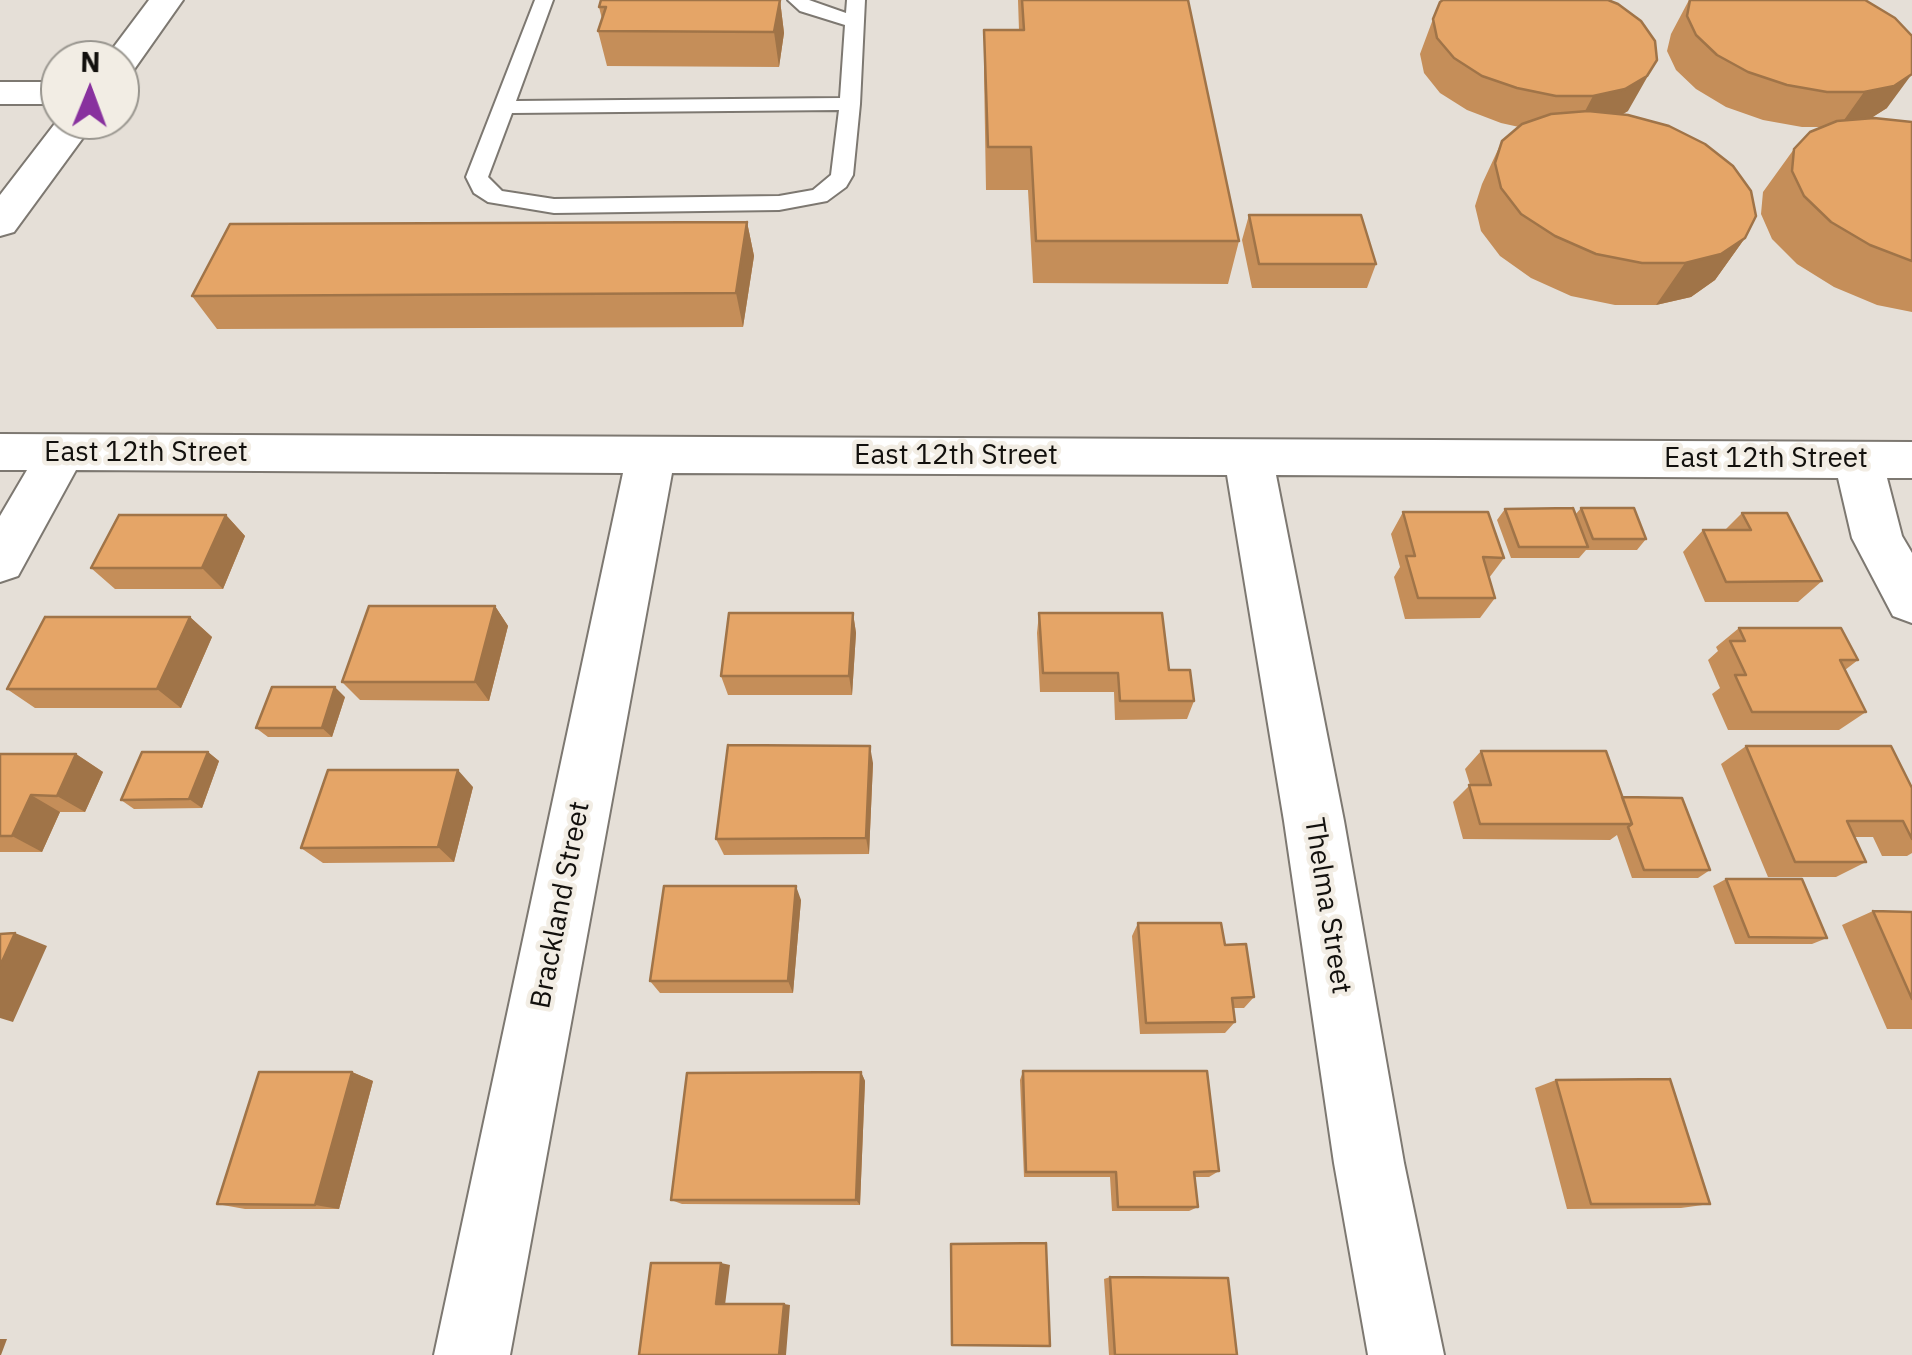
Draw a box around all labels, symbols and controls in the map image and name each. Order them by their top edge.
north arrow [40,40,140,140]
text: N [80,43,101,80]
street label: East 12th Street [44,436,248,470]
street label: East 12th Street [854,439,1058,473]
street label: East 12th Street [1664,442,1868,476]
street label: Brackland Street [524,799,598,1011]
street label: Thelma Street [1297,816,1357,996]

